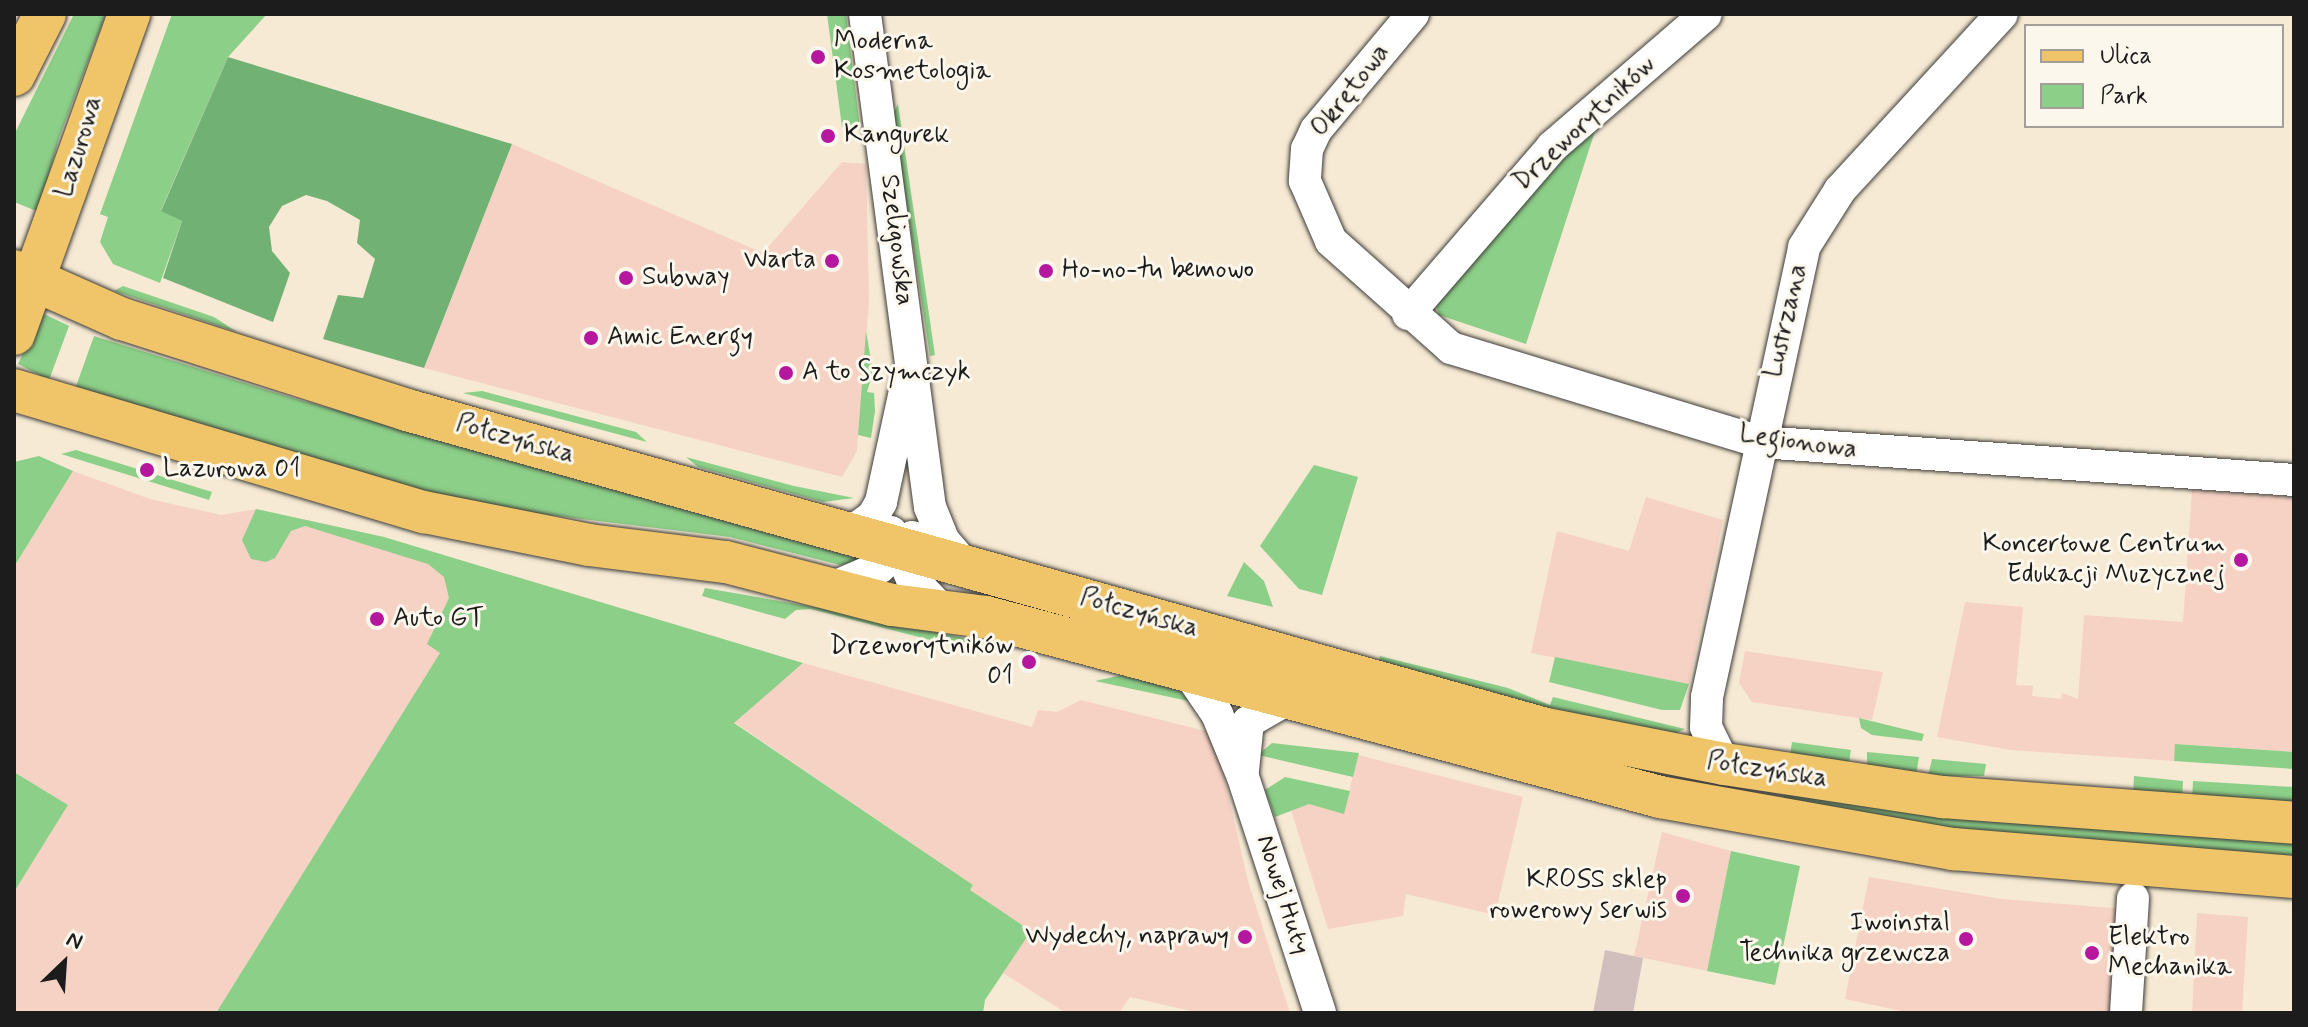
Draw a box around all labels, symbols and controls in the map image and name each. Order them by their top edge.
legend [2024,24,2284,128]
place label: Moderna Kosmetologia [834,26,991,88]
street label: Okrętowa [1305,38,1397,144]
text: Ulica [2100,41,2152,72]
marker: Moderna Kosmetologia [809,48,827,66]
street label: Drzeworytników [1507,50,1663,198]
text: Park [2100,81,2148,112]
street label: Lazurowa [50,92,110,202]
place label: Kangurek [844,120,949,152]
marker: Kangurek [819,127,837,145]
street label: Szeligowska [872,173,920,307]
place label: Warta [744,245,816,277]
marker: Warta [823,252,841,270]
place label: Ho-no-tu bemowo [1062,255,1254,287]
street label: Lustrzana [1759,261,1815,381]
place label: Subway [642,262,730,294]
marker: Ho-no-tu bemowo [1037,262,1055,280]
marker: Subway [617,269,635,287]
place label: Amic Energy [607,322,746,354]
marker: Amic Energy [582,329,600,347]
place label: A to Szymczyk [802,357,972,389]
marker: A to Szymczyk [777,364,795,382]
street label: Połczyńska [452,408,578,472]
street label: Legionowa [1737,419,1859,467]
place label: Lazurowa 01 [163,454,300,486]
marker: Lazurowa 01 [138,461,156,479]
place label: Koncertowe Centrum Edukacji Muzycznej [1987,529,2225,590]
marker: Koncertowe Centrum Edukacji Muzycznej [2232,551,2250,569]
street label: Połczyńska [1076,582,1202,646]
place label: Auto GT [393,603,485,635]
marker: Auto GT [368,610,386,628]
place label: Drzeworytników 01 [829,631,1013,692]
marker: Drzeworytników 01 [1020,653,1038,671]
street label: Połczyńska [1705,746,1829,796]
street label: Nowej Huty [1248,833,1316,957]
place label: KROSS sklep rowerowy serwis [1483,865,1667,926]
marker: KROSS sklep rowerowy serwis [1674,887,1692,905]
place label: Iwoinstal Technika grzewcza [1744,908,1950,970]
place label: Wydechy, naprawy [1022,921,1229,953]
place label: Elektro Mechanika [2108,922,2232,984]
north arrow [24,923,104,1003]
text: N [62,925,87,957]
marker: Wydechy, naprawy [1236,928,1254,946]
marker: Iwoinstal Technika grzewcza [1957,930,1975,948]
marker: Elektro Mechanika [2083,944,2101,962]

